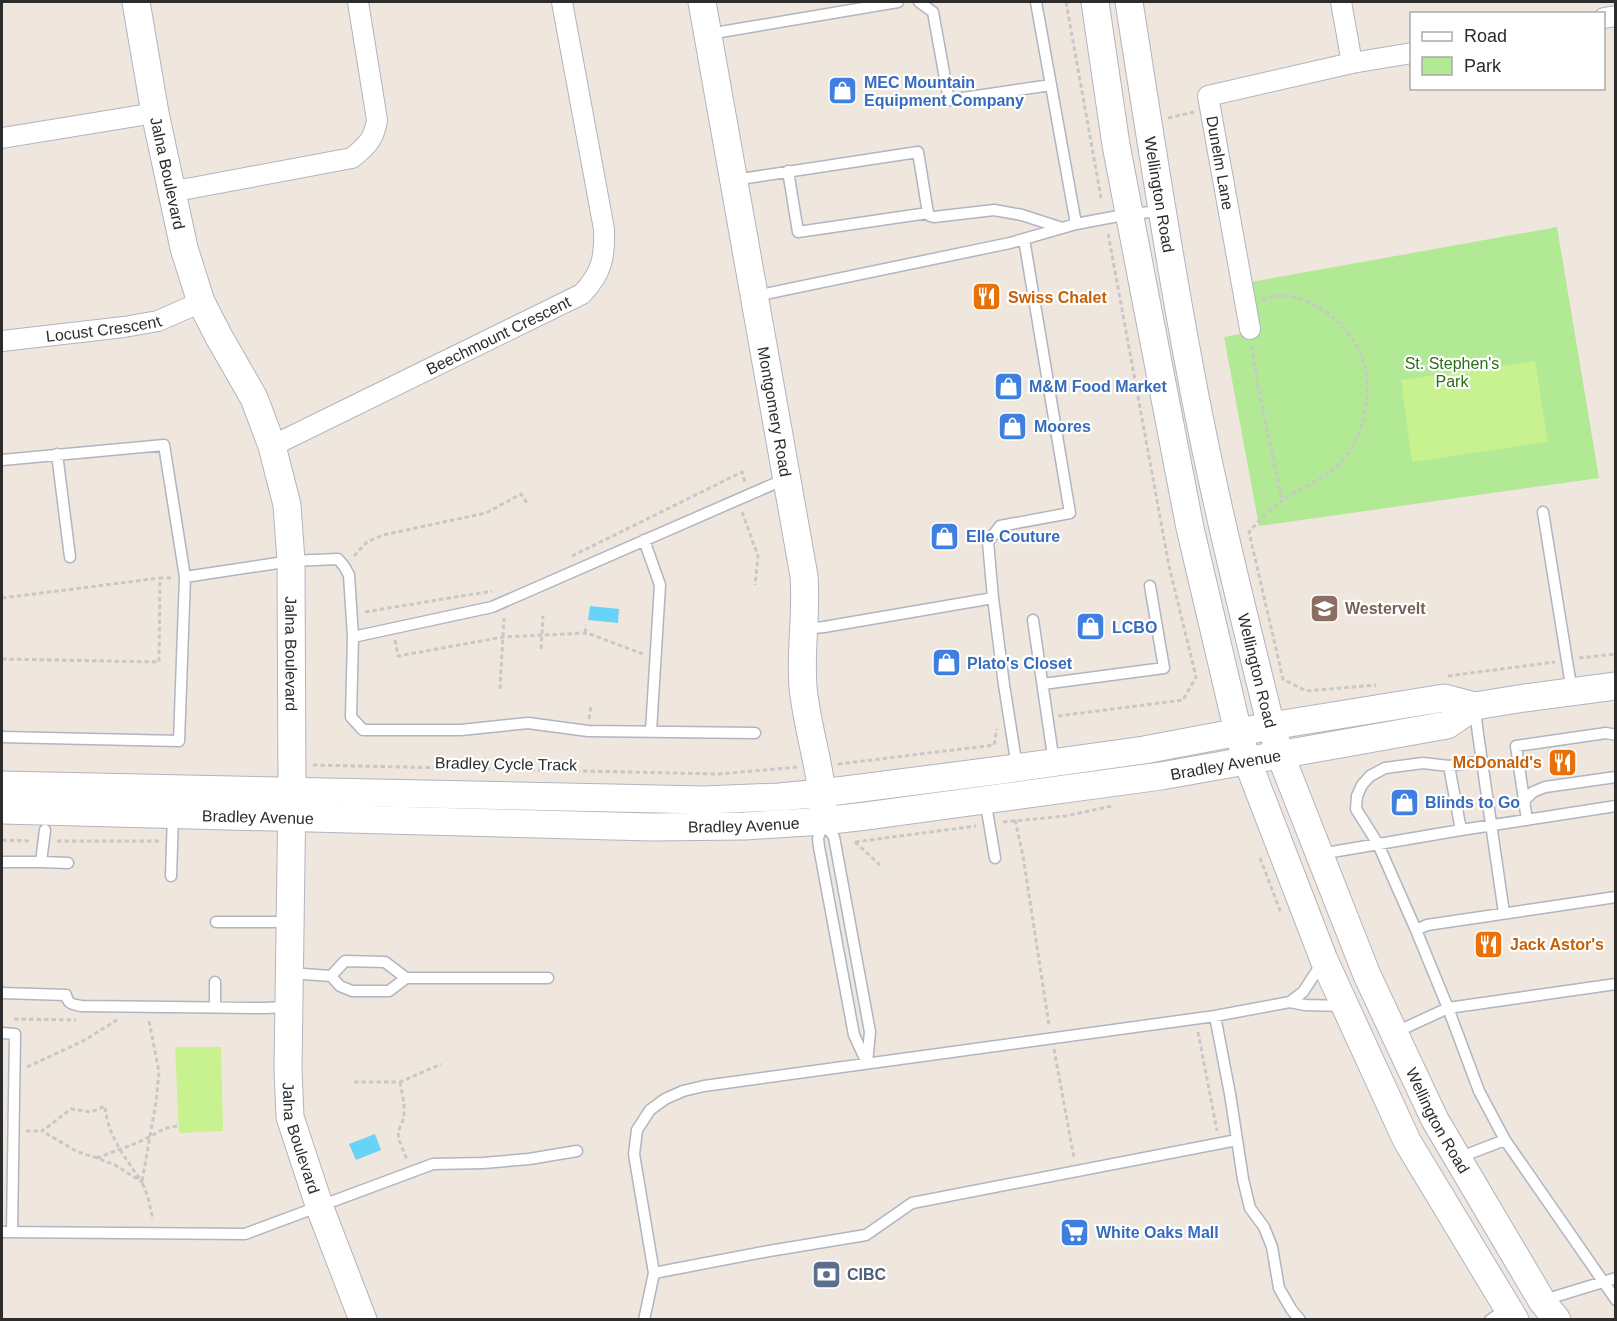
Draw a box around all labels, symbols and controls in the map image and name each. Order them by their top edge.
legend [1410,12,1605,90]
text: Road [1464,26,1507,46]
text: Park [1464,56,1502,76]
place label: MEC Mountain Equipment Company [864,74,1024,109]
shop icon: MEC Mountain Equipment Company [827,75,859,107]
street label: Jalna Boulevard [148,115,188,231]
street label: Dunelm Lane [1203,115,1237,211]
street label: Wellington Road [1142,135,1177,254]
restaurant icon: Swiss Chalet [971,281,1003,313]
place label: Swiss Chalet [1008,289,1107,306]
street label: Beechmount Crescent [423,292,574,378]
street label: Locust Crescent [45,312,164,344]
street label: Montgomery Road [755,345,795,478]
park label: St. Stephen's Park [1405,355,1499,390]
shop icon: M&M Food Market [992,370,1024,402]
place label: M&M Food Market [1029,378,1167,395]
shop icon: Moores [997,410,1029,442]
place label: Moores [1034,418,1091,435]
shop icon: Elle Couture [929,520,961,552]
place label: Elle Couture [966,528,1060,545]
school or university icon: Westervelt [1308,592,1340,624]
street label: Jalna Boulevard [283,596,300,711]
place label: Westervelt [1345,600,1426,617]
shop icon: LCBO [1075,611,1107,643]
street label: Wellington Road [1235,612,1280,729]
place label: LCBO [1112,619,1157,636]
shop icon: Plato's Closet [930,647,962,679]
place label: Plato's Closet [967,655,1073,672]
street label: Bradley Avenue [1169,746,1282,783]
restaurant icon: McDonald's [1547,746,1579,778]
street label: Bradley Cycle Track [435,754,578,774]
place label: McDonald's [1453,754,1542,771]
shop icon: Blinds to Go [1388,786,1420,818]
place label: Blinds to Go [1425,794,1520,811]
street label: Bradley Avenue [202,807,314,827]
street label: Bradley Avenue [688,814,800,835]
restaurant icon: Jack Astor's [1473,928,1505,960]
place label: Jack Astor's [1510,936,1604,953]
street label: Wellington Road [1403,1065,1473,1176]
street label: Jalna Boulevard [280,1082,323,1196]
supermarket icon: White Oaks Mall [1059,1216,1091,1248]
place label: White Oaks Mall [1096,1224,1219,1241]
bank icon: CIBC [810,1258,842,1290]
place label: CIBC [847,1266,887,1283]

